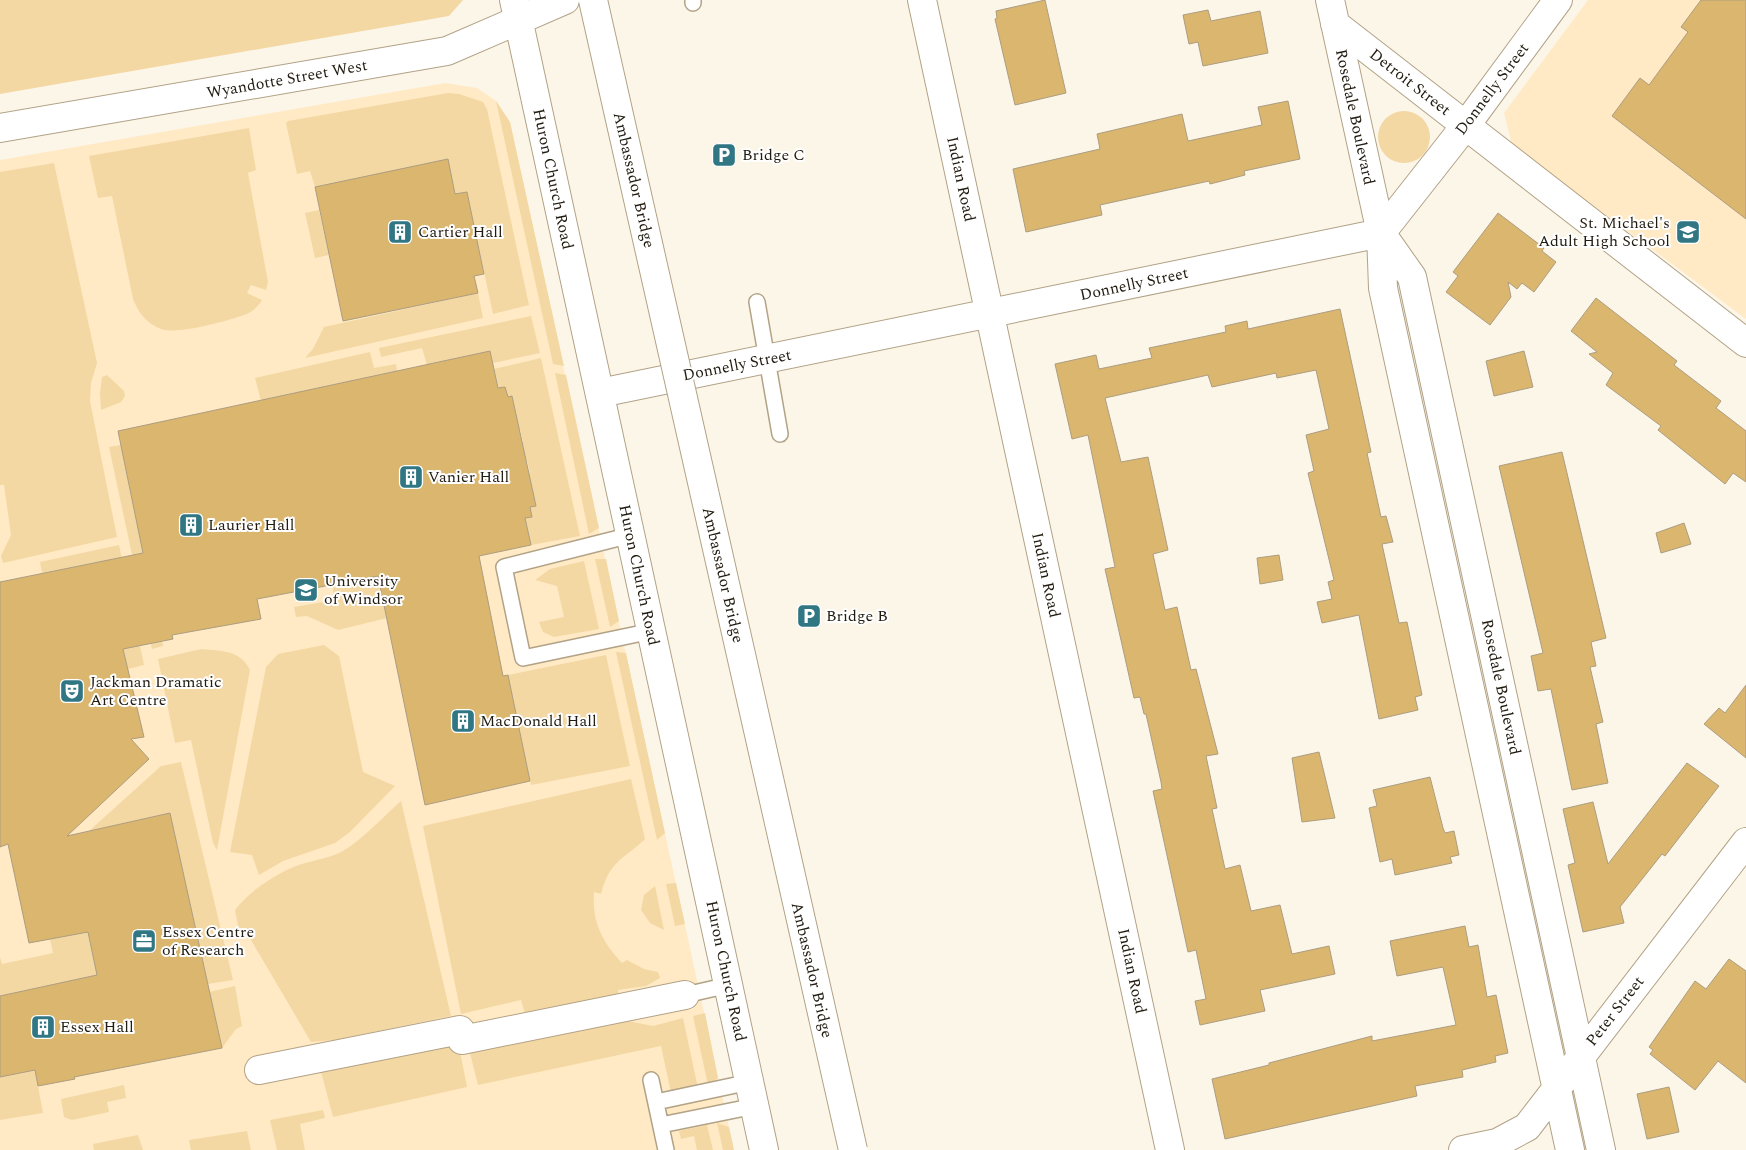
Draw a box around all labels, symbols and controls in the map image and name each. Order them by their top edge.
street label: Donnelly Street [1449,37,1535,140]
street label: Detroit Street [1364,42,1456,122]
street label: Rosedale Boulevard [1329,47,1381,187]
street label: Wyandotte Street West [205,53,370,105]
street label: Huron Church Road [526,106,580,252]
street label: Ambassador Bridge [607,110,661,250]
street label: Indian Road [940,134,982,224]
parking icon: Bridge C [711,142,737,168]
place label: Bridge C [742,143,805,167]
place label: St. Michael's Adult High School [1538,211,1670,253]
building icon: Cartier Hall [387,219,413,245]
school or university icon: St. Michael's Adult High School [1675,219,1701,245]
place label: Cartier Hall [418,220,503,244]
street label: Donnelly Street [1077,261,1191,307]
street label: Donnelly Street [680,343,794,387]
building icon: Vanier Hall [398,464,424,490]
place label: Vanier Hall [428,465,509,489]
street label: Huron Church Road [612,502,666,648]
street label: Ambassador Bridge [696,505,750,645]
building icon: Laurier Hall [178,512,204,538]
place label: Laurier Hall [208,513,294,537]
street label: Indian Road [1025,530,1067,620]
place label: University of Windsor [324,569,403,611]
school or university icon: University of Windsor [293,577,319,603]
parking icon: Bridge B [796,603,822,629]
place label: Bridge B [826,604,888,628]
street label: Rosedale Boulevard [1475,617,1527,757]
place label: Jackman Dramatic Art Centre [90,670,222,712]
theatre icon: Jackman Dramatic Art Centre [59,678,85,704]
building icon: MacDonald Hall [450,708,476,734]
place label: MacDonald Hall [480,709,597,733]
street label: Huron Church Road [699,898,753,1044]
street label: Ambassador Bridge [785,900,839,1040]
place label: Essex Centre of Research [162,920,254,962]
street label: Indian Road [1111,926,1153,1016]
office icon: Essex Centre of Research [131,928,157,954]
street label: Peter Street [1580,971,1650,1051]
building icon: Essex Hall [30,1014,56,1040]
place label: Essex Hall [60,1015,134,1039]

